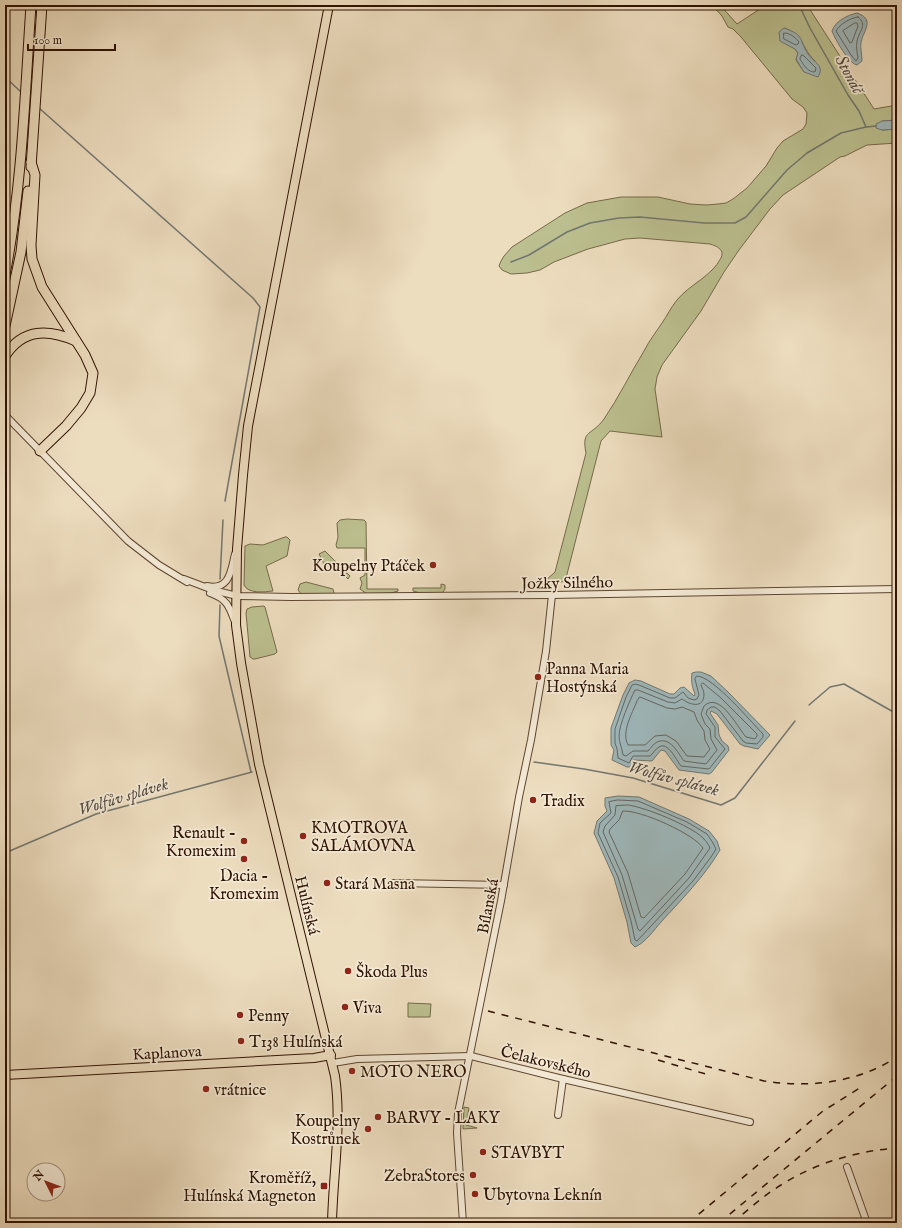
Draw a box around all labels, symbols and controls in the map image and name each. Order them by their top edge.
scale bar [28,26,115,52]
text: 100 m [34,33,62,48]
water label: Stonáč [830,52,869,100]
place label: Koupelny Ptáček [312,557,425,577]
marker: Koupelny Ptáček [428,560,438,570]
street label: Jožky Silného [519,573,614,595]
place label: Panna Maria Hostýnská [546,660,629,698]
marker: Panna Maria Hostýnská [533,672,543,682]
water label: Wolfův splávek [626,757,721,802]
water label: Wolfův splávek [76,774,171,821]
place label: Tradix [541,792,585,812]
marker: Tradix [528,795,538,805]
place label: KMOTROVA SALÁMOVNA [311,819,416,857]
place label: Renault - Kromexim [166,824,236,862]
marker: KMOTROVA SALÁMOVNA [298,831,308,841]
marker: Renault - Kromexim [239,836,249,846]
marker: Dacia - Kromexim [239,854,249,864]
place label: Dacia - Kromexim [209,867,279,905]
street label: Hulínská [289,874,323,937]
place label: Stará Masna [335,875,415,895]
street label: Bílanská [474,877,504,936]
marker: Stará Masna [322,878,332,888]
place label: Škoda Plus [356,961,428,983]
marker: Škoda Plus [343,966,353,976]
place label: Viva [352,999,382,1019]
marker: Viva [340,1002,350,1012]
place label: Penny [248,1007,289,1027]
marker: Penny [235,1010,245,1020]
place label: T138 Hulínská [249,1033,343,1053]
marker: T138 Hulínská [236,1036,246,1046]
street label: Čelakovského [498,1040,594,1084]
street label: Kaplanova [132,1042,202,1066]
place label: MOTO NERO [360,1063,467,1083]
marker: MOTO NERO [347,1066,357,1076]
place label: vrátnice [214,1081,266,1101]
marker: vrátnice [201,1084,211,1094]
place label: BARVY - LAKY [386,1109,501,1129]
place label: Koupelny Kostrůnek [290,1112,360,1150]
marker: BARVY - LAKY [373,1112,383,1122]
marker: Koupelny Kostrůnek [363,1124,373,1134]
place label: STAVBYT [491,1144,564,1164]
marker: STAVBYT [478,1147,488,1157]
north arrow [26,1162,66,1202]
text: N [30,1167,48,1185]
place label: ZebraStores [384,1167,465,1187]
place label: Kroměříž, Hulínská Magneton [183,1169,316,1207]
marker: ZebraStores [468,1170,478,1180]
marker: Kroměříž, Hulínská Magneton [319,1181,329,1191]
place label: Ubytovna Leknín [483,1186,602,1206]
marker: Ubytovna Leknín [470,1189,480,1199]

